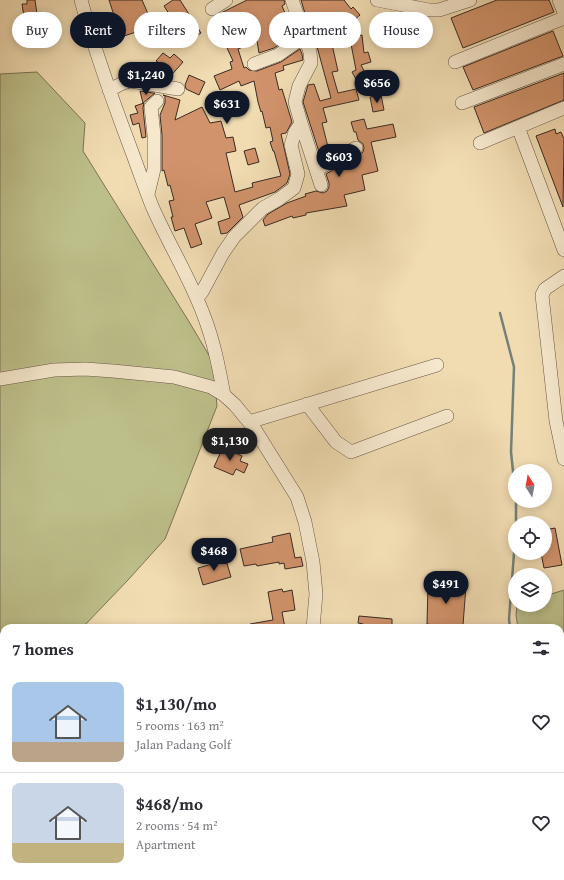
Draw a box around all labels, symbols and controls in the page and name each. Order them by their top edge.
chip: Buy [12,12,62,48]
chip: Rent [70,12,126,48]
chip: Filters [134,12,199,48]
chip: New [207,12,261,48]
chip: Apartment [269,12,361,48]
chip: House [369,12,433,48]
pin: $1,240 [113,62,179,96]
text: $1,240 [127,65,165,84]
pin: $656 [353,70,401,104]
text: $656 [364,73,390,92]
pin: $631 [203,91,251,125]
text: $631 [214,94,240,113]
pin: $603 [315,144,363,178]
text: $603 [326,147,352,166]
pin: $1,130 [197,428,263,462]
text: $1,130 [211,431,249,450]
north arrow [508,464,552,508]
map controls [508,464,552,612]
button: locate [508,516,552,560]
pin: $468 [190,538,238,572]
text: $468 [201,541,227,560]
button: layers [508,568,552,612]
pin: $491 [422,571,470,605]
text: $491 [433,574,459,593]
text: 7 homes [12,636,74,661]
icon: filters [530,637,552,659]
text: $1,130/mo [136,691,217,716]
icon: home [44,698,92,746]
icon: heart [530,711,552,733]
text: 5 rooms · 163 m² [136,716,224,735]
text: Jalan Padang Golf [136,735,231,754]
text: $468/mo [136,791,203,816]
icon: home [44,799,92,847]
icon: heart [530,812,552,834]
text: 2 rooms · 54 m² [136,816,218,835]
text: Apartment [136,835,196,854]

